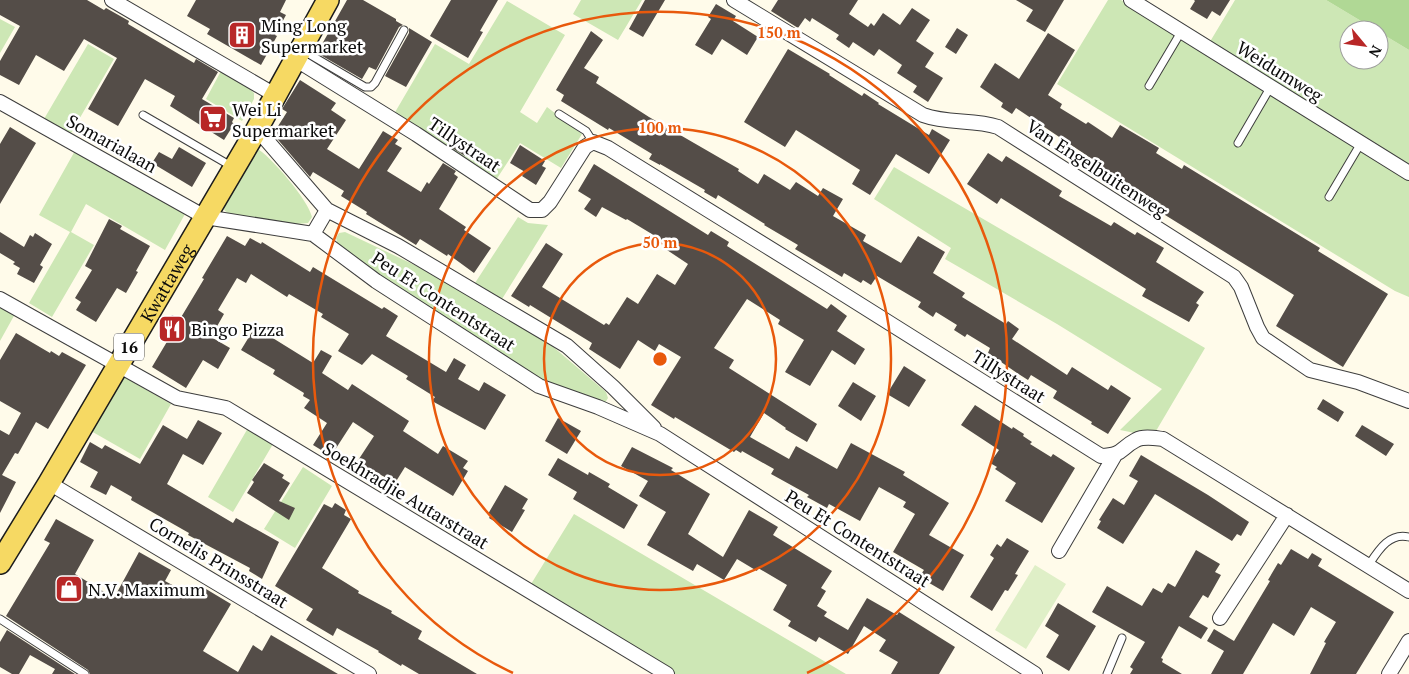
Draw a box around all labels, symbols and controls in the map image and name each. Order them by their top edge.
place label: Ming Long Supermarket [261,13,364,58]
building icon: Ming Long Supermarket [227,20,257,50]
north arrow [1339,20,1389,70]
text: 150 m [757,22,801,42]
street label: Weidumweg [1232,35,1328,107]
text: N [1365,42,1387,61]
place label: Wei Li Supermarket [232,97,335,142]
supermarket icon: Wei Li Supermarket [198,104,228,134]
street label: Somarialaan [62,108,162,178]
street label: Tillystraat [424,111,506,177]
street label: Van Engelbuitenweg [1022,113,1173,223]
text: 100 m [638,117,682,137]
text: 50 m [643,232,678,252]
street label: Kwattaweg [134,239,199,326]
street label: Peu Et Contentstraat [368,246,521,357]
restaurant icon: Bingo Pizza [157,314,187,344]
place label: Bingo Pizza [191,317,284,341]
road number: 16 [114,334,144,361]
street label: Tillystraat [968,344,1051,408]
centre of rings [651,350,669,368]
street label: Soekhradjie Autarstraat [318,436,494,554]
street label: Peu Et Contentstraat [781,484,935,592]
street label: Cornelis Prinsstraat [145,511,293,613]
shop icon: N.V. Maximum [54,574,84,604]
place label: N.V. Maximum [88,577,206,601]

